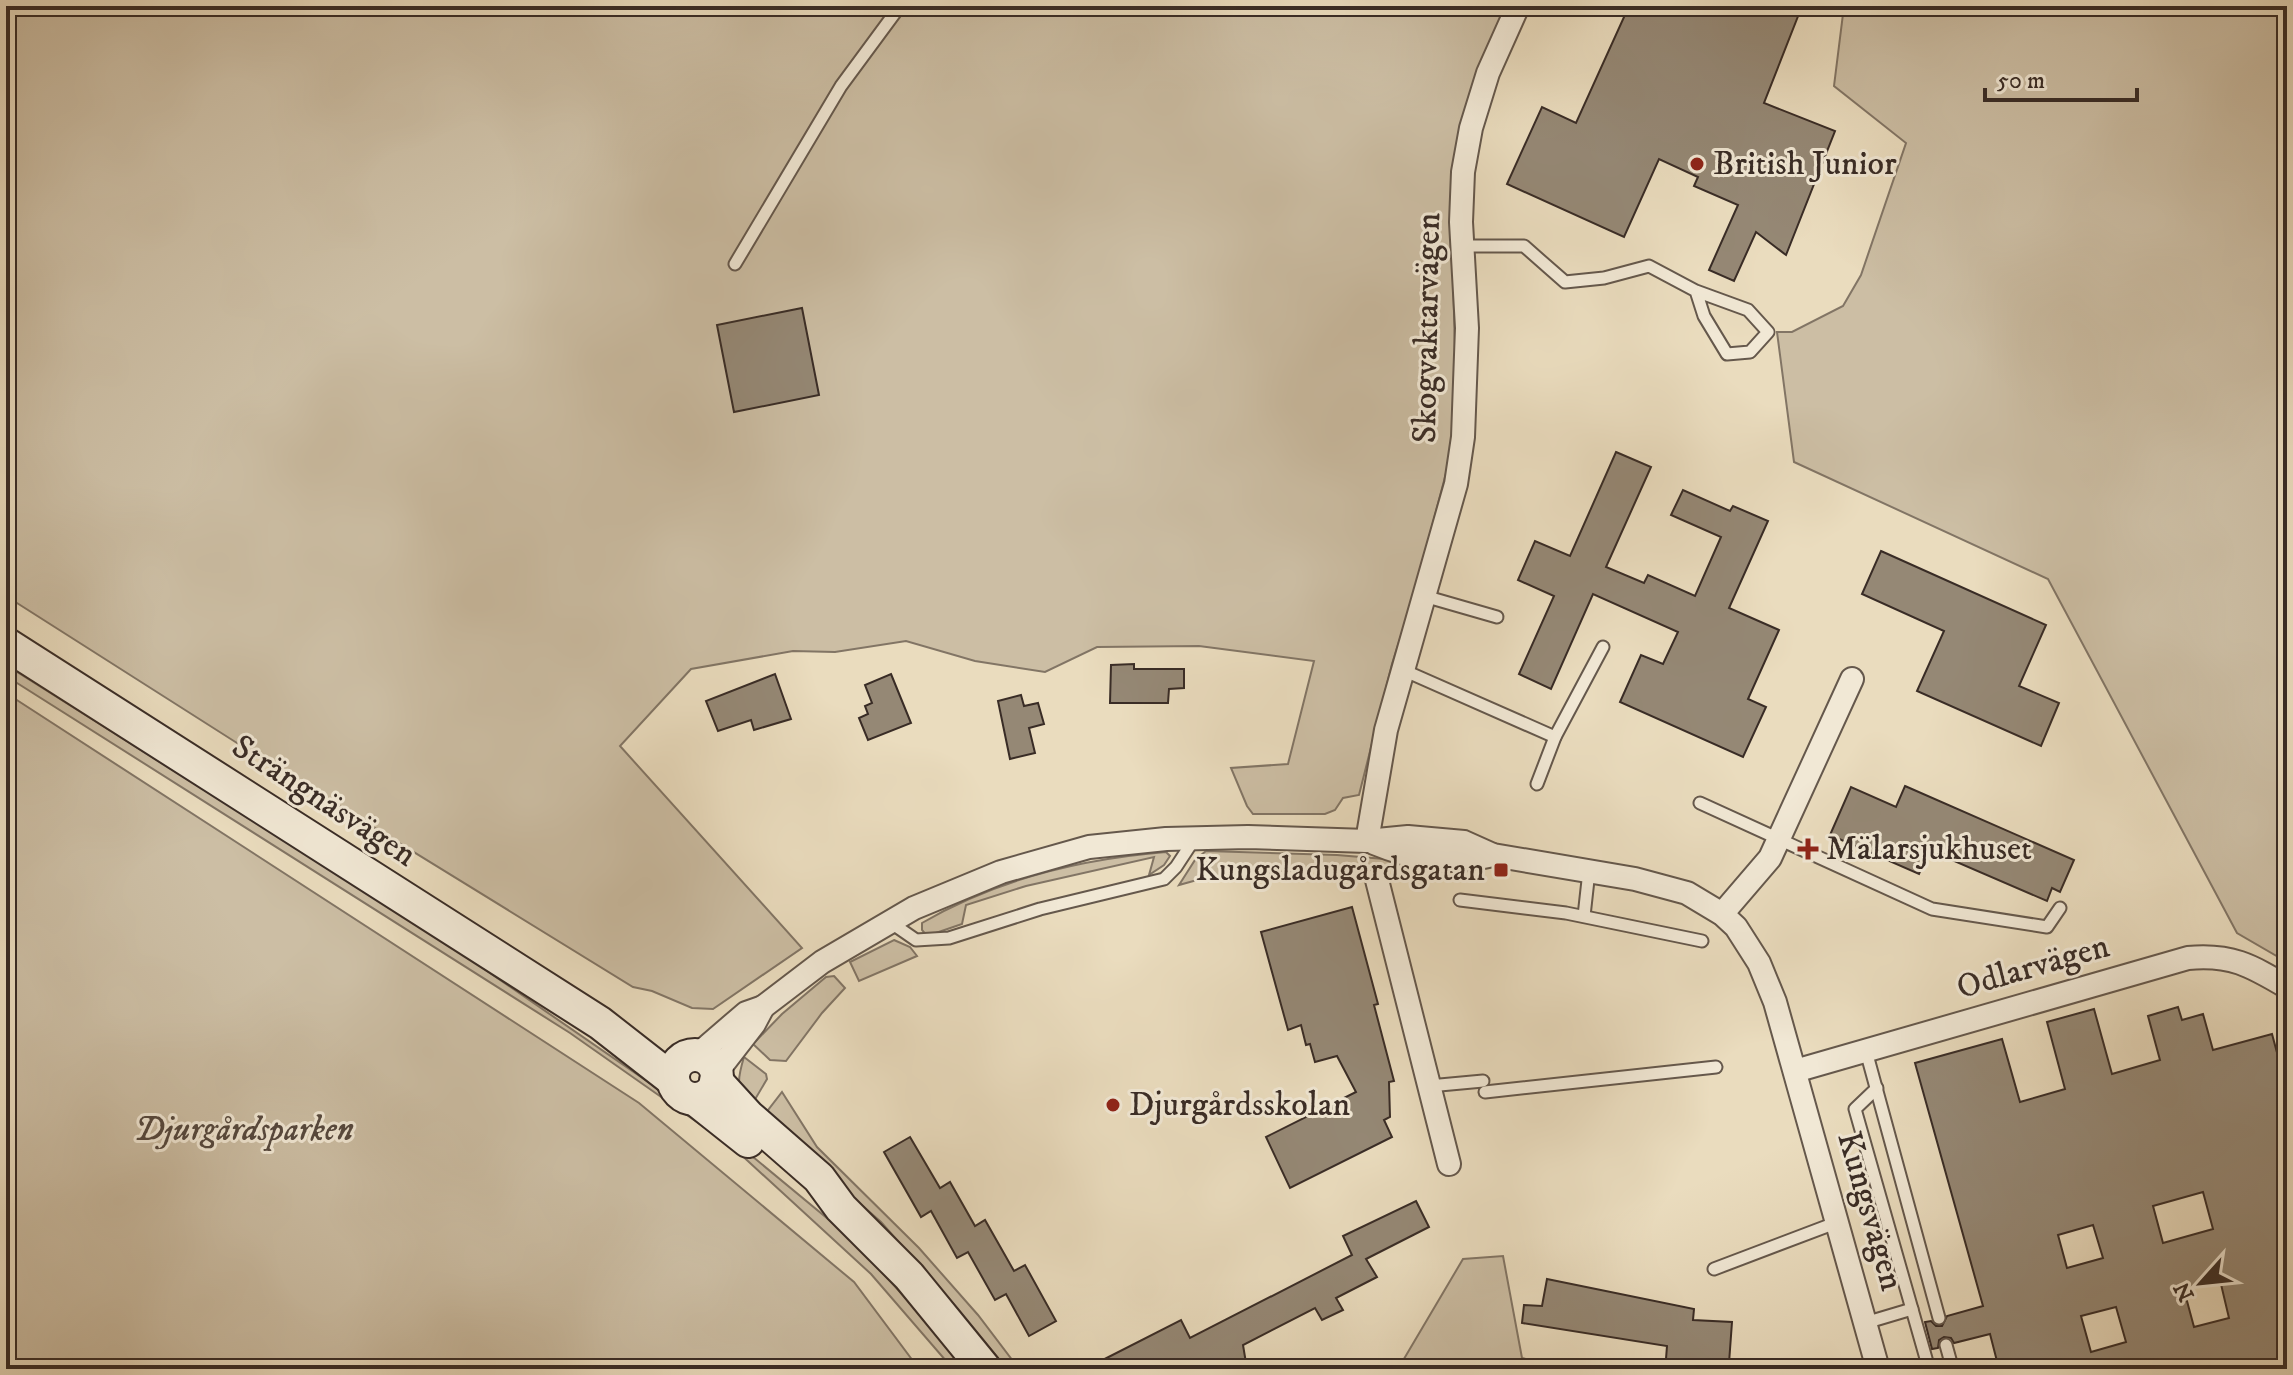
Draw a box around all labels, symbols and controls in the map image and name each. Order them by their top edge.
scale bar [1985,52,2137,102]
text: 50 m [1997,66,2045,96]
place label: British Junior [1713,143,1897,185]
marker: British Junior [1688,155,1706,173]
street label: Skogvaktarvägen [1404,212,1450,444]
street label: Strängnäsvägen [224,726,424,876]
place label: Mälarsjukhuset [1826,828,2032,870]
marker: Mälarsjukhuset [1797,838,1819,860]
place label: Kungsladugårdsgatan [1195,849,1485,891]
marker: Kungsladugårdsgatan [1492,861,1510,879]
street label: Odlarvägen [1952,925,2114,1009]
place label: Djurgårdsskolan [1129,1084,1350,1126]
marker: Djurgårdsskolan [1104,1096,1122,1114]
park label: Djurgårdsparken [134,1109,354,1151]
street label: Kungsvägen [1827,1127,1913,1296]
north arrow [2161,1243,2241,1323]
text: N [2168,1277,2201,1306]

